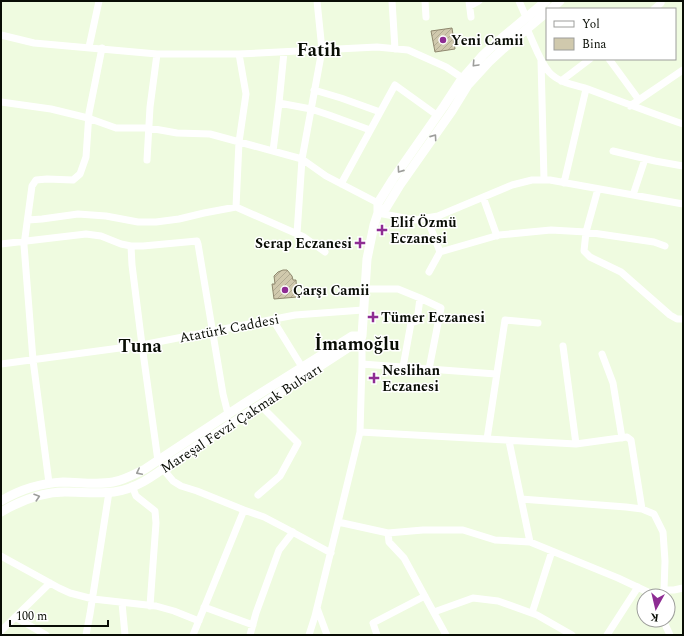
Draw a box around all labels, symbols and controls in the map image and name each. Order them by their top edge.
legend [546,8,676,60]
text: Yol [582,15,600,34]
place label: Yeni Camii [451,30,524,51]
marker: Yeni Camii [438,35,448,45]
text: Bina [582,35,607,54]
district label: Fatih [297,37,341,64]
one-way arrow [472,59,480,67]
one-way arrow [429,134,436,141]
one-way arrow [397,165,404,172]
place label: Elif Özmü Eczanesi [390,212,457,249]
marker: Elif Özmü Eczanesi [377,225,387,235]
place label: Serap Eczanesi [255,233,352,254]
marker: Serap Eczanesi [355,238,365,248]
place label: Çarşı Camii [293,280,370,301]
marker: Çarşı Camii [280,285,290,295]
place label: Tümer Eczanesi [381,307,485,328]
street label: Atatürk Caddesi [177,309,281,348]
marker: Tümer Eczanesi [368,312,378,322]
district label: İmamoğlu [315,331,400,358]
district label: Tuna [118,333,162,360]
street label: Mareşal Fevzi Çakmak Bulvarı [156,358,326,479]
place label: Neslihan Eczanesi [382,360,440,397]
marker: Neslihan Eczanesi [369,373,379,383]
one-way arrow [135,468,143,475]
one-way arrow [33,493,40,502]
north arrow [636,588,676,628]
scale bar [10,602,108,628]
text: 100 m [16,607,47,626]
text: K [649,608,660,626]

